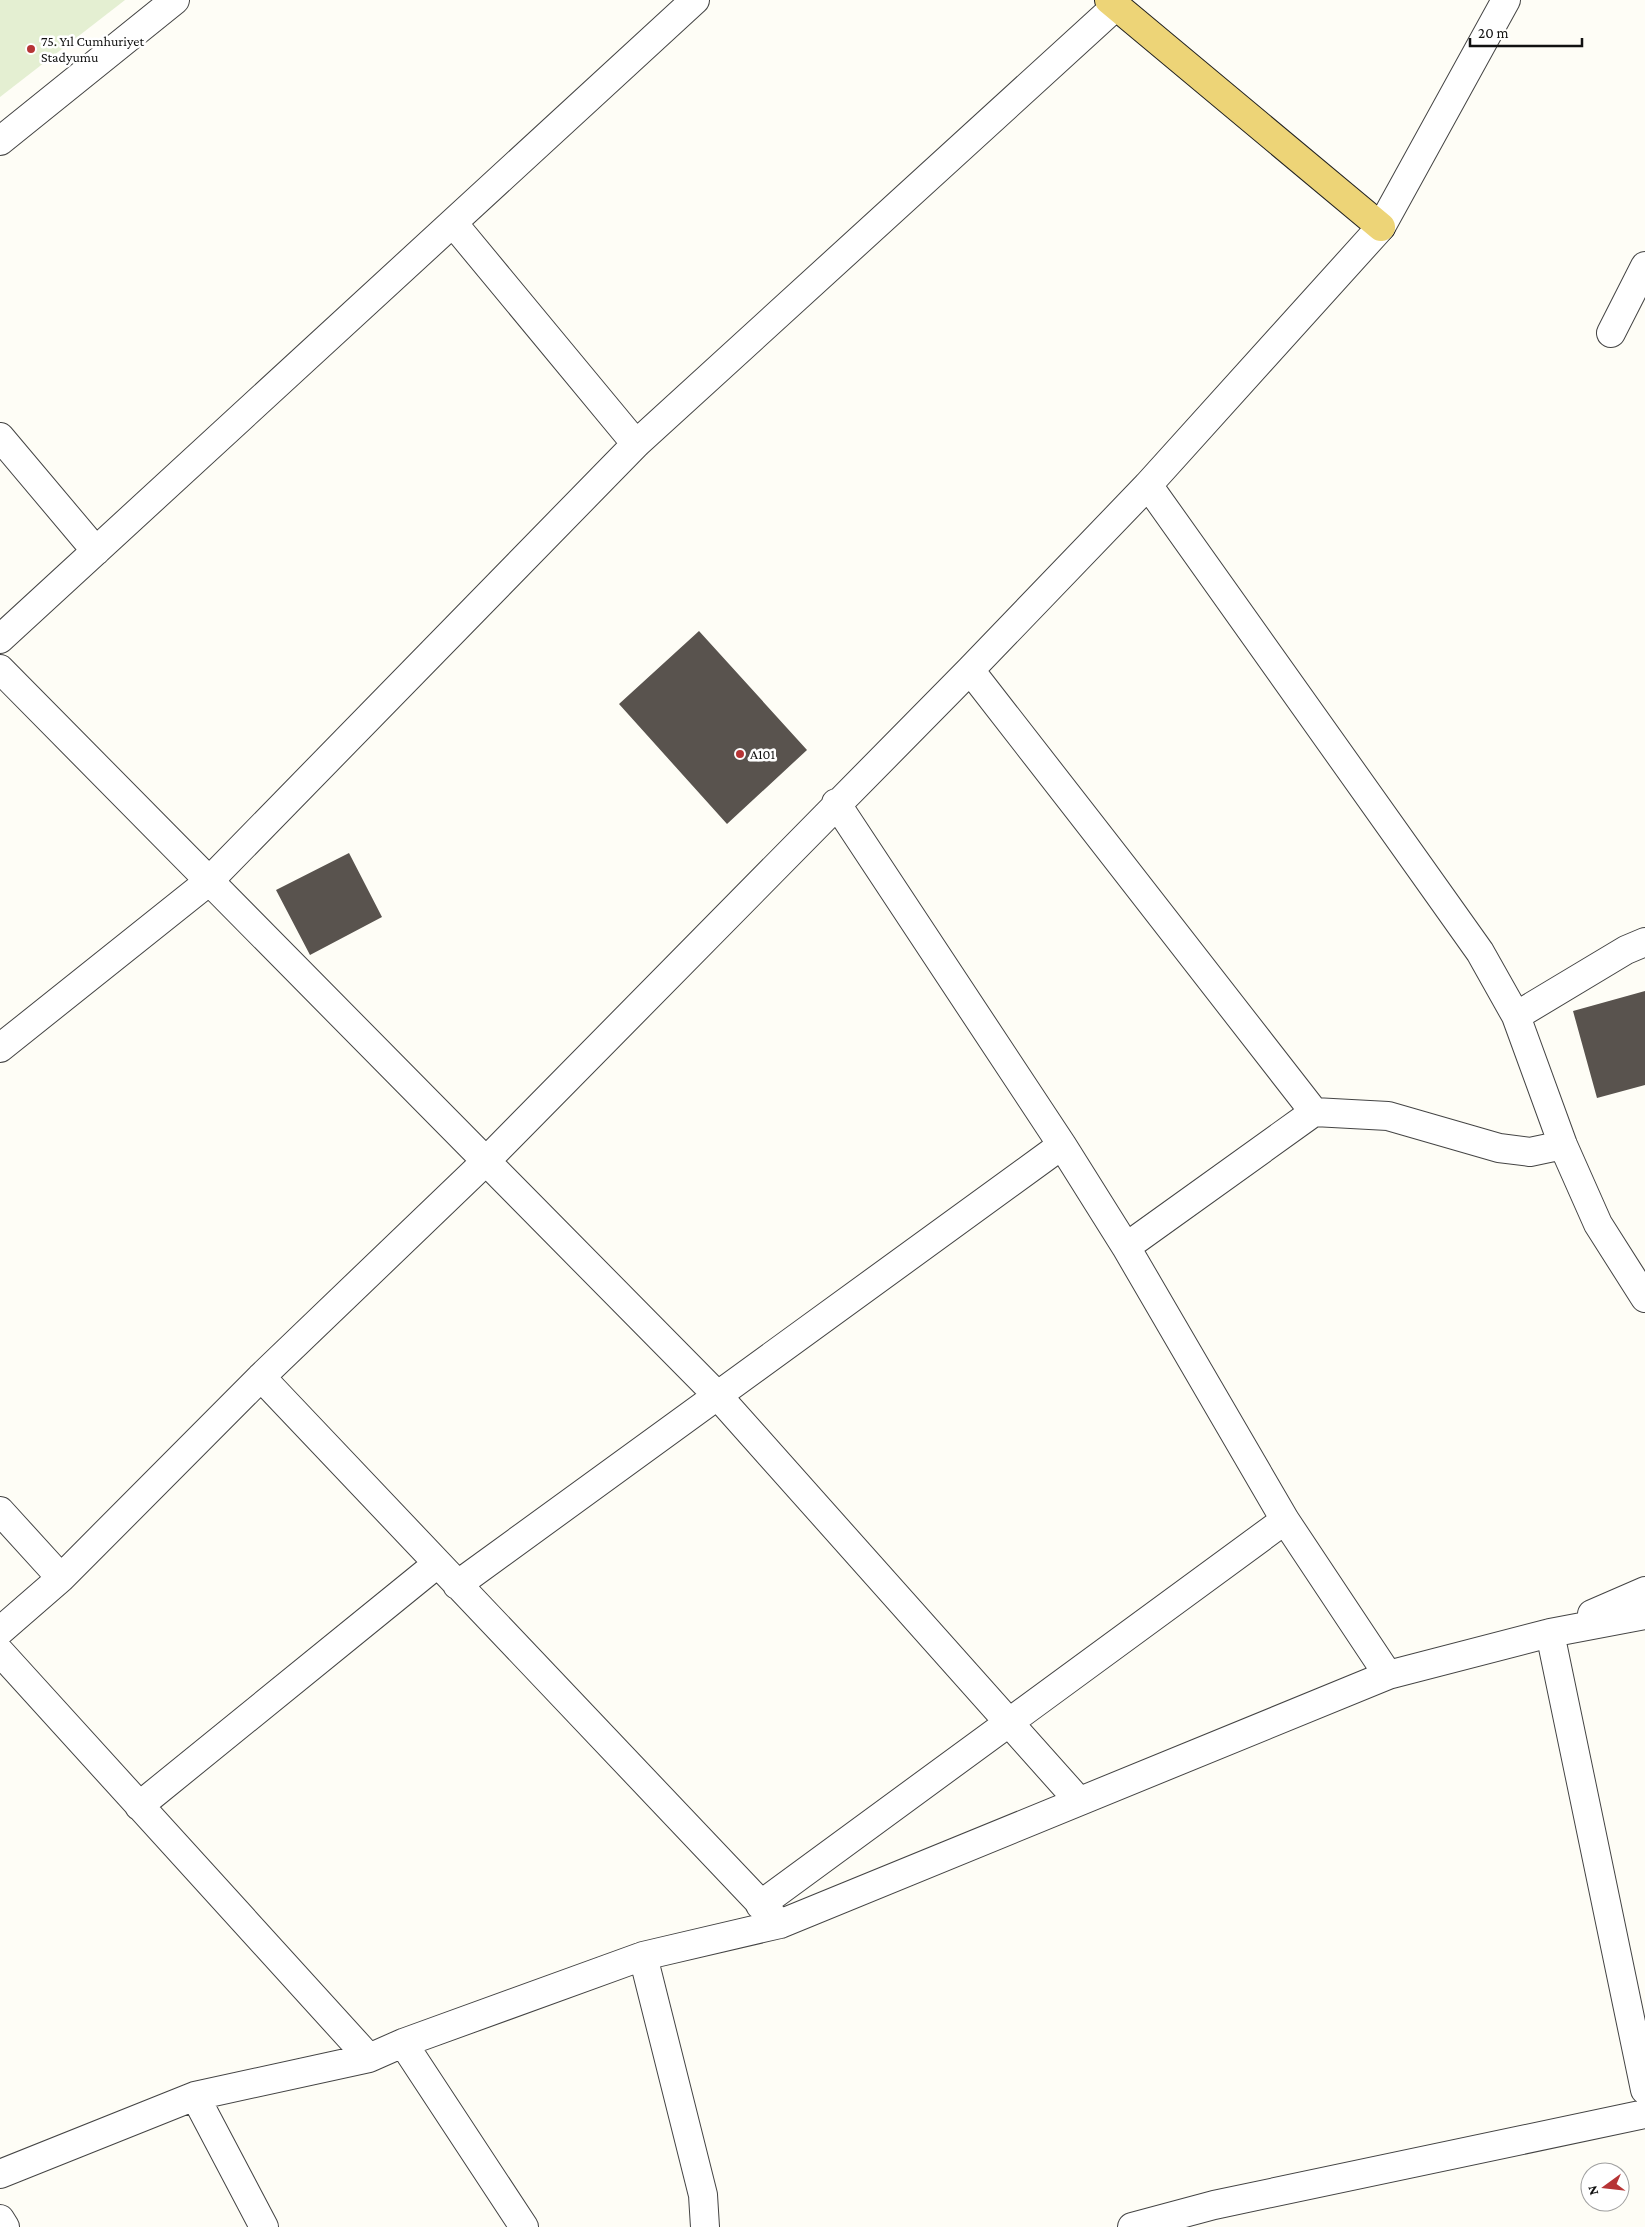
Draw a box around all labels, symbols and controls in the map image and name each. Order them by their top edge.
scale bar [1470,15,1582,47]
text: 20 m [1478,25,1509,41]
place label: 75. Yıl Cumhuriyet Stadyumu [41,33,144,65]
marker: 75. Yıl Cumhuriyet Stadyumu [25,43,37,55]
place label: A101 [750,746,776,762]
marker: A101 [734,748,746,760]
north arrow [1580,2162,1630,2212]
text: N [1583,2183,1601,2197]

